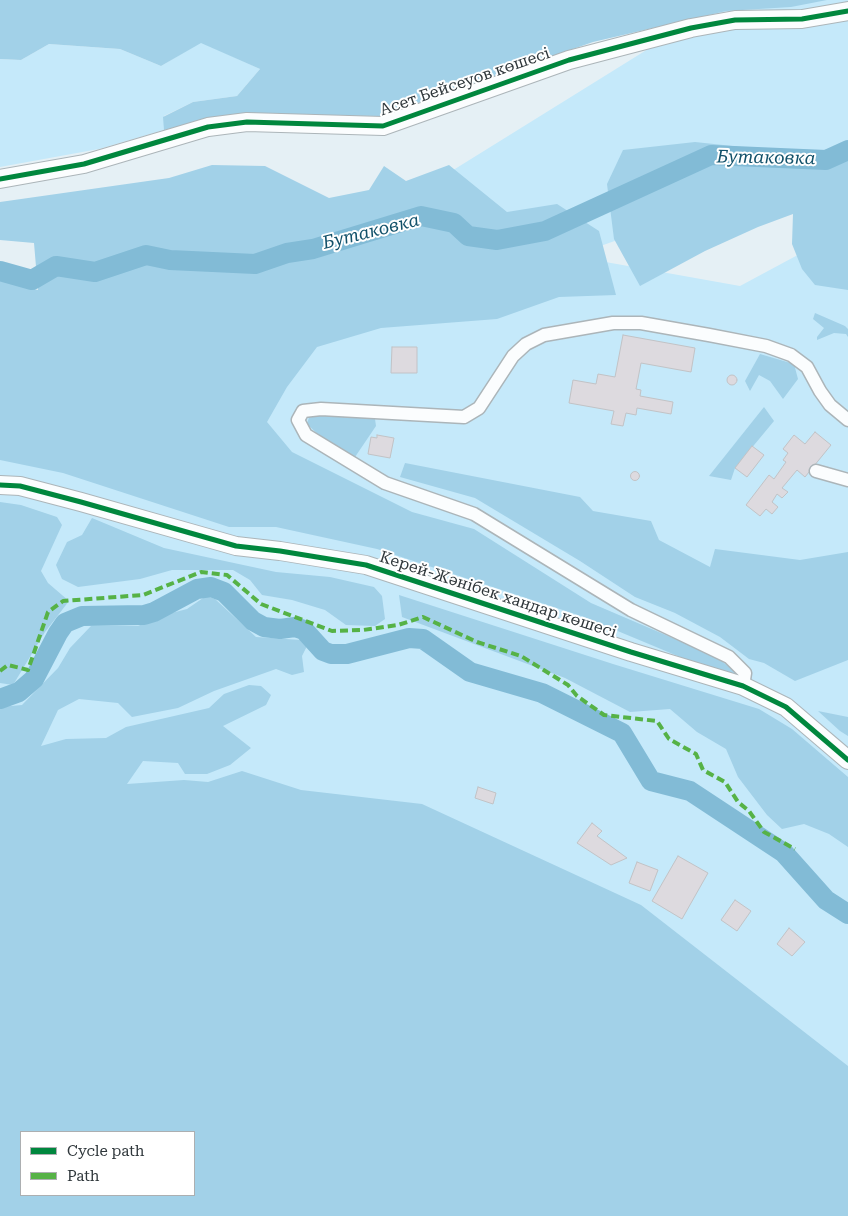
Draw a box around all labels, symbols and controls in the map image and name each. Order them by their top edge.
street label: Асет Бейсеуов көшесі [377,44,553,120]
water label: Бутаковка [716,146,816,170]
water label: Бутаковка [320,210,422,254]
street label: Керей-Жәнібек хандар көшесі [377,548,619,642]
legend [20,1131,195,1196]
text: Cycle path [67,1142,144,1160]
text: Path [67,1167,100,1185]

